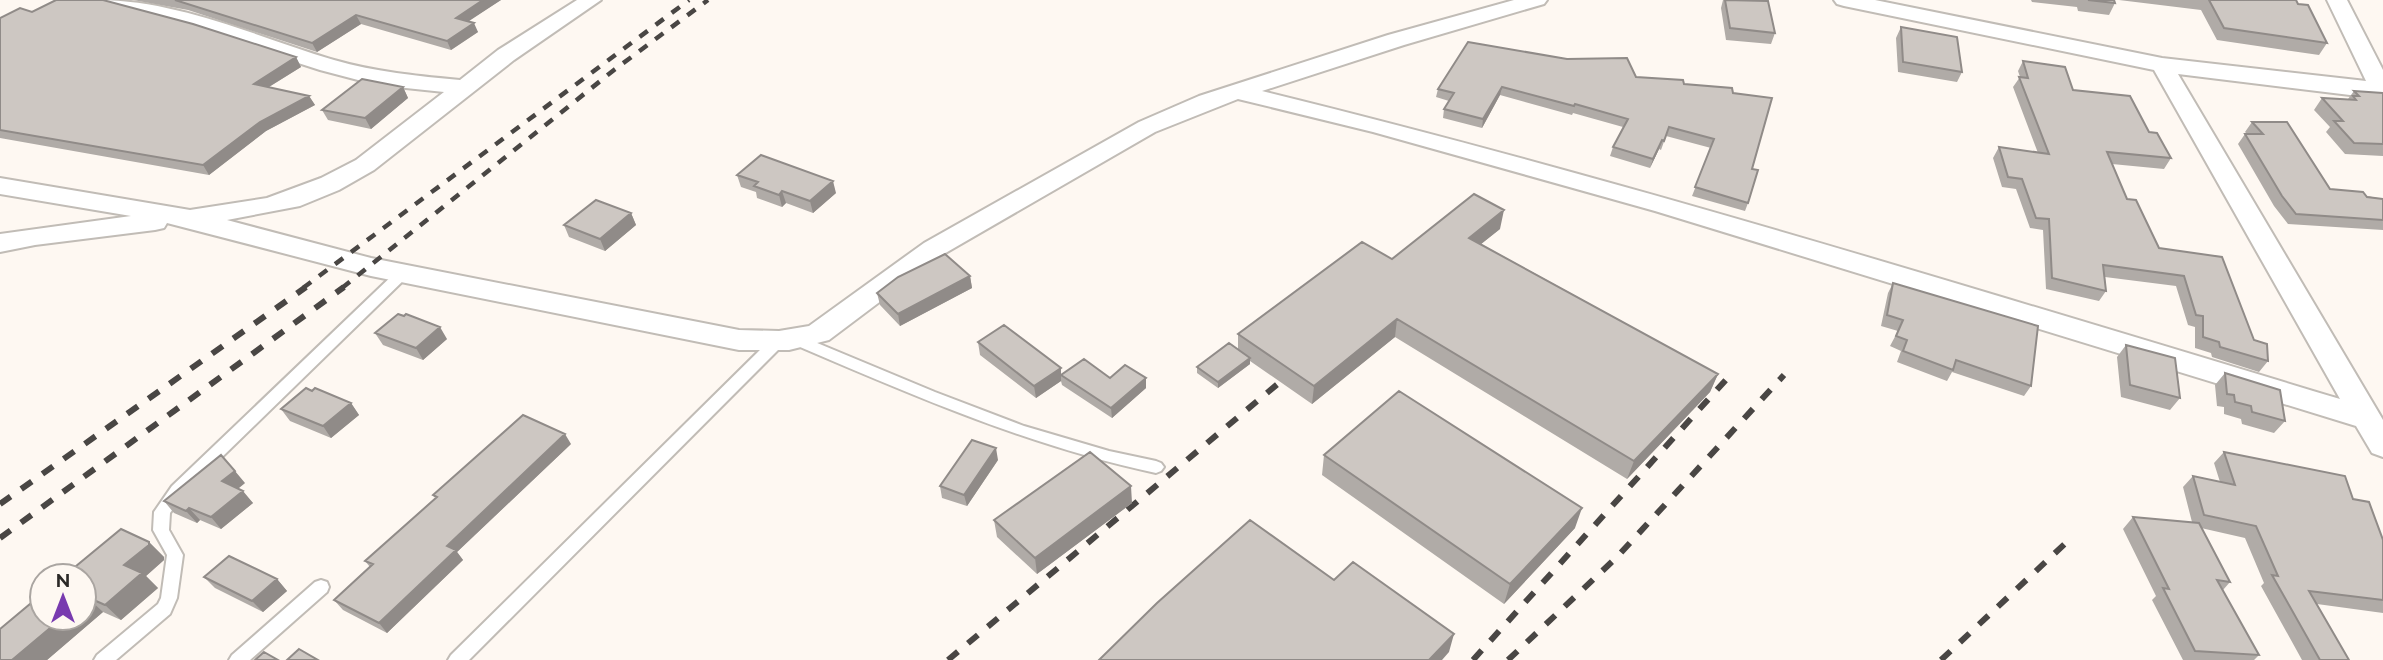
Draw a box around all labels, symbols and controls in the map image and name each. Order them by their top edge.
north arrow [28,562,98,632]
text: N [56,569,70,591]

